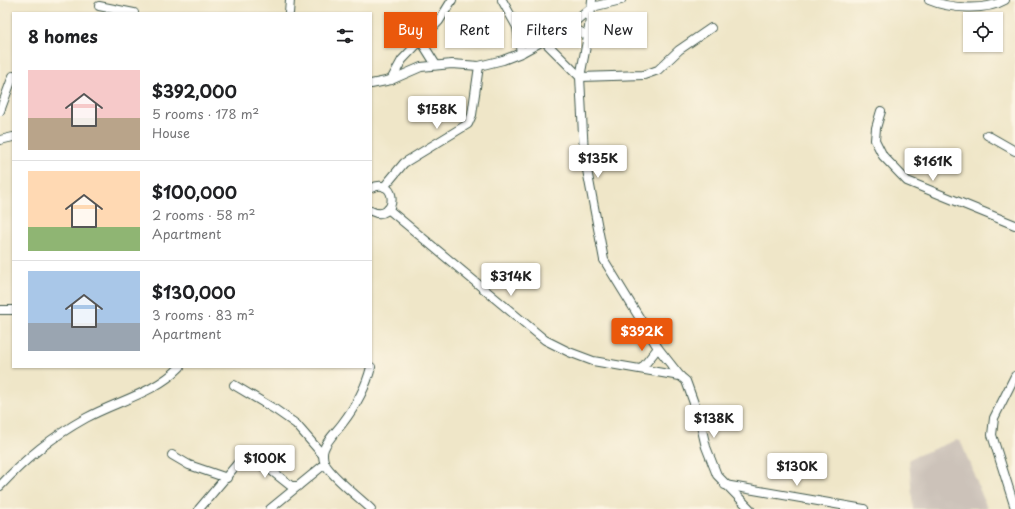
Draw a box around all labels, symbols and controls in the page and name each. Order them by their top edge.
chip: Buy [384,12,437,48]
chip: Rent [445,12,504,48]
chip: Filters [512,12,581,48]
chip: New [589,12,647,48]
map controls [963,12,1003,52]
button: locate [963,12,1003,52]
text: 8 homes [28,23,98,49]
icon: filters [334,25,356,47]
text: $392,000 [152,78,237,104]
icon: home [60,86,108,134]
pin: $158K [409,96,465,130]
text: $158K [417,99,457,118]
text: 5 rooms · 178 m² [152,104,259,123]
text: House [152,123,190,142]
pin: $135K [570,145,626,179]
text: $135K [578,148,618,167]
pin: $161K [905,148,961,182]
text: $161K [914,151,952,170]
text: $100,000 [152,179,237,205]
icon: home [60,187,108,235]
text: 2 rooms · 58 m² [152,205,255,224]
text: Apartment [152,224,221,243]
pin: $314K [483,263,539,297]
text: $314K [490,266,532,285]
text: $130,000 [152,279,236,305]
icon: home [60,287,108,335]
text: 3 rooms · 83 m² [152,305,255,324]
pin: $392K [614,318,670,352]
text: $392K [620,321,664,340]
text: Apartment [152,324,221,343]
pin: $138K [686,405,742,439]
text: $138K [694,408,734,427]
pin: $100K [237,445,293,479]
text: $100K [244,448,286,467]
pin: $130K [769,453,825,487]
text: $130K [776,456,818,475]

